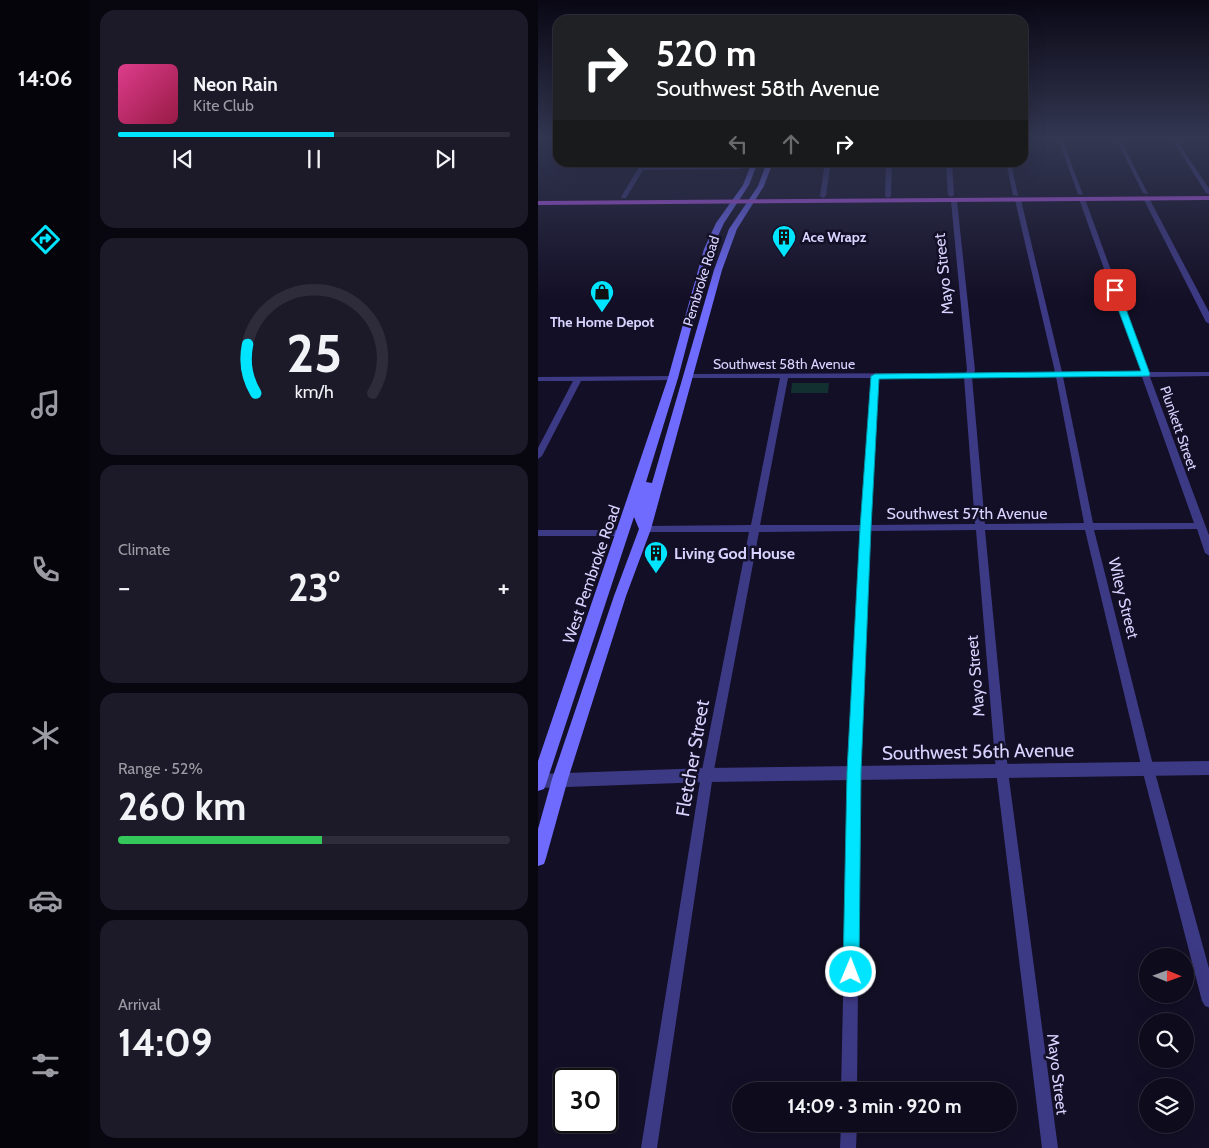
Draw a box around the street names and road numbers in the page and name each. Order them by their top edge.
street label: Mayo Street [930,232,957,316]
street label: Pembroke Road [679,234,723,328]
street label: Southwest 58th Avenue [713,355,855,373]
street label: Plunkett Street [1156,383,1202,473]
street label: West Pembroke Road [559,502,624,646]
street label: Southwest 57th Avenue [887,504,1047,523]
street label: Wiley Street [1104,556,1143,641]
street label: Mayo Street [962,634,989,717]
street label: Fletcher Street [671,697,714,818]
street label: Southwest 56th Avenue [882,738,1075,765]
street label: Mayo Street [1043,1032,1072,1116]

